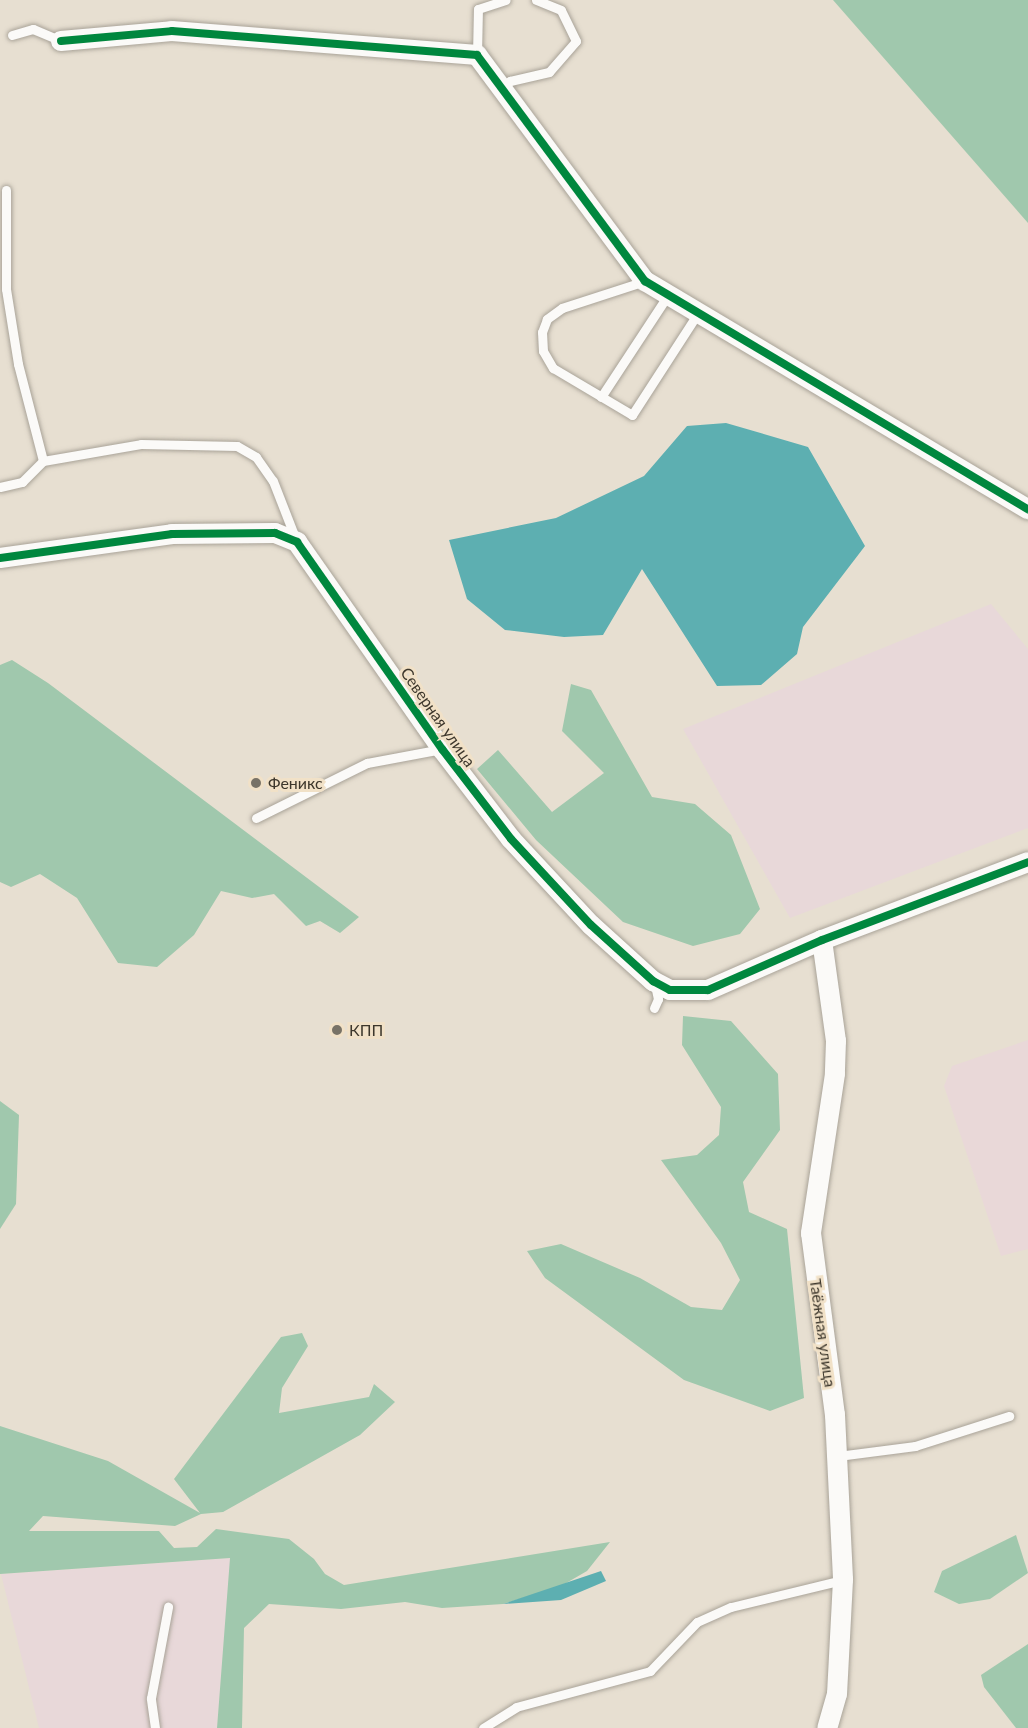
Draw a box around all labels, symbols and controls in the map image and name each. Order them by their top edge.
street label: Северная улица [397,664,479,770]
place label: Феникс [268,773,323,793]
marker: Феникс [249,776,263,790]
place label: КПП [349,1020,383,1040]
marker: КПП [330,1023,344,1037]
street label: Таёжная улица [806,1278,840,1388]

